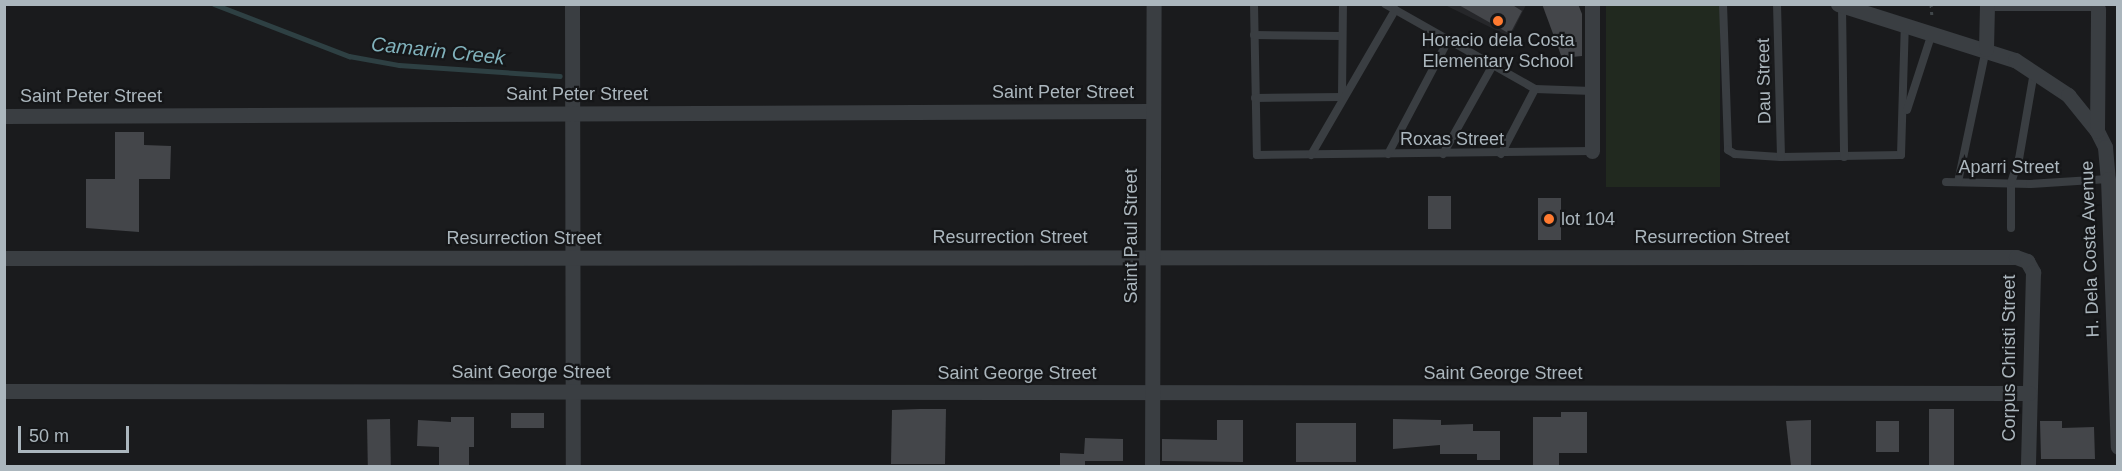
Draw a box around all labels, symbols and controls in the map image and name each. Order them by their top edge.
marker: Horacio dela Costa Elementary School [1491,14,1505,28]
place label: Horacio dela Costa Elementary School [1421,30,1575,72]
water label: Camarin Creek [370,32,506,70]
street label: Dau Street [1752,38,1776,124]
street label: Saint Peter Street [992,81,1134,103]
street label: Saint Peter Street [506,83,648,105]
street label: Saint Peter Street [20,85,162,107]
street label: Roxas Street [1400,128,1504,150]
street label: Aparri Street [1958,156,2060,178]
street label: H. Dela Costa Avenue [2076,160,2104,338]
street label: Saint Paul Street [1120,168,1142,304]
place label: lot 104 [1561,208,1615,230]
marker: lot 104 [1542,212,1556,226]
street label: Resurrection Street [932,226,1088,248]
street label: Resurrection Street [1634,226,1790,248]
street label: Resurrection Street [446,227,602,249]
street label: Corpus Christi Street [1998,274,2020,442]
street label: Saint George Street [451,361,611,383]
street label: Saint George Street [937,362,1097,384]
street label: Saint George Street [1423,362,1583,384]
scale bar [21,414,132,452]
text: 50 m [29,426,69,446]

